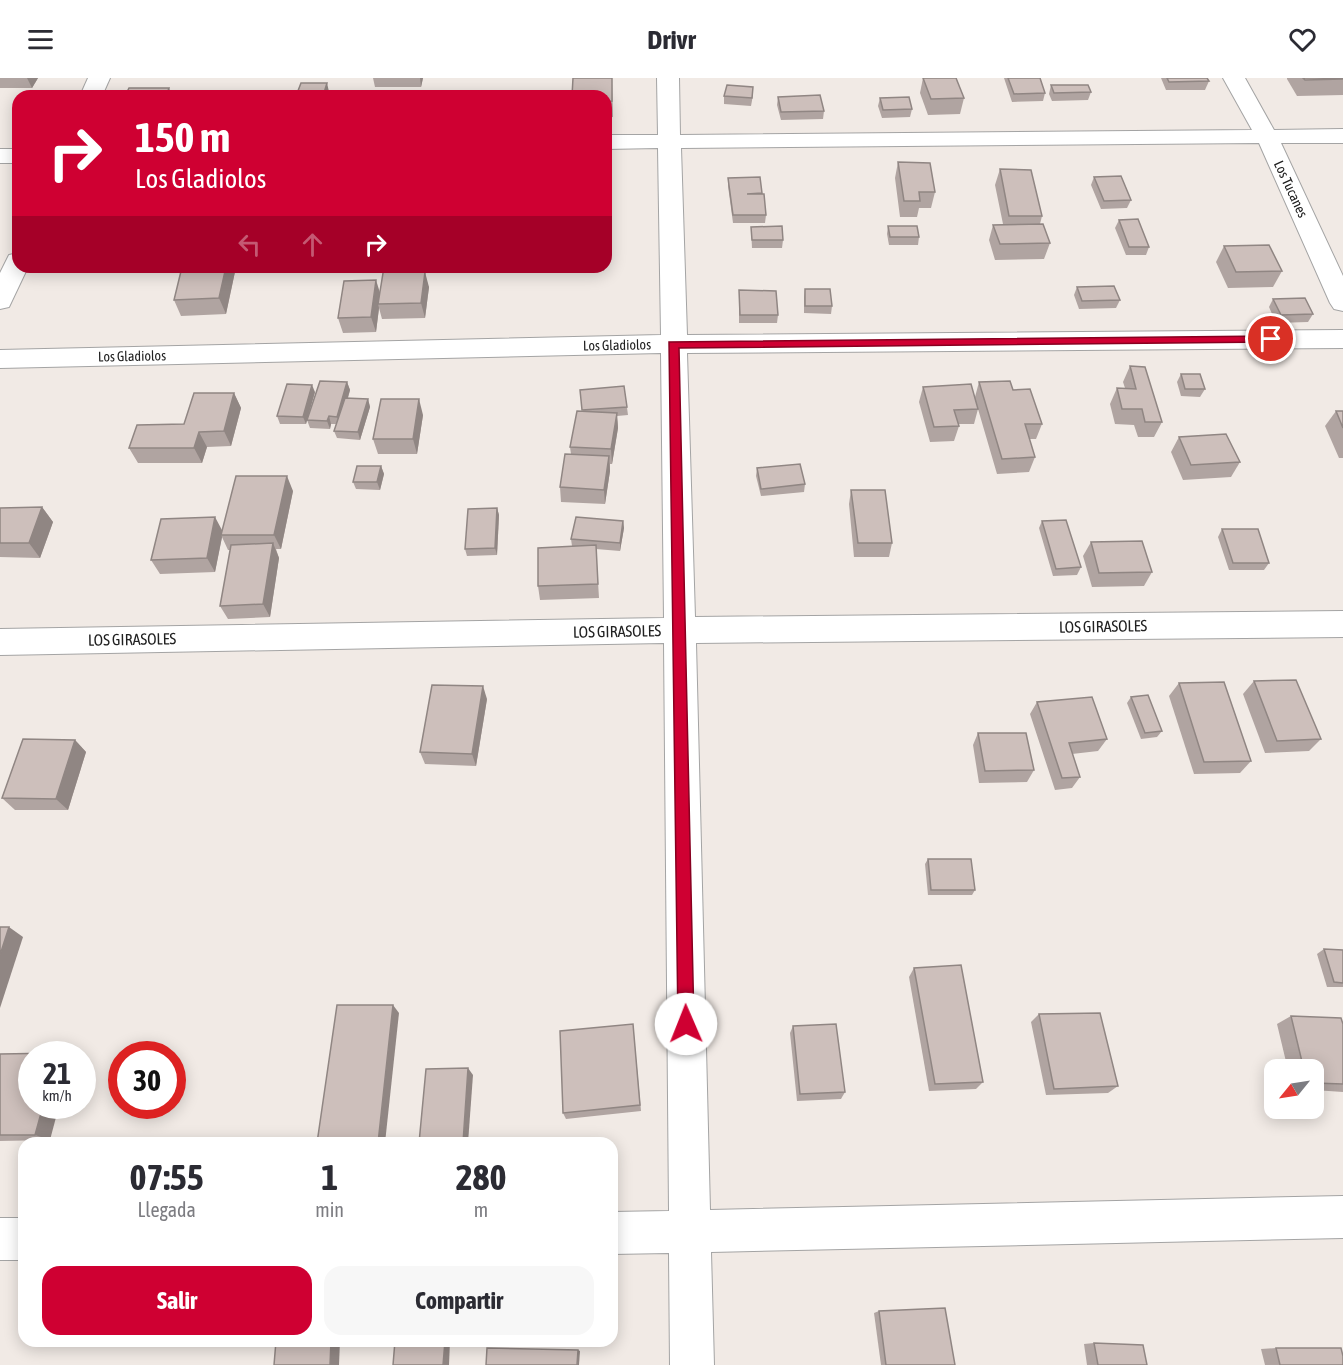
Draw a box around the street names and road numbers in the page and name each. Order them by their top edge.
street label: Los Tucanes [1271,158,1311,220]
street label: Los Gladiolos [583,336,651,354]
street label: Los Gladiolos [98,347,166,365]
street label: LOS GIRASOLES [1059,616,1148,636]
street label: LOS GIRASOLES [573,621,662,641]
street label: LOS GIRASOLES [88,629,177,649]

